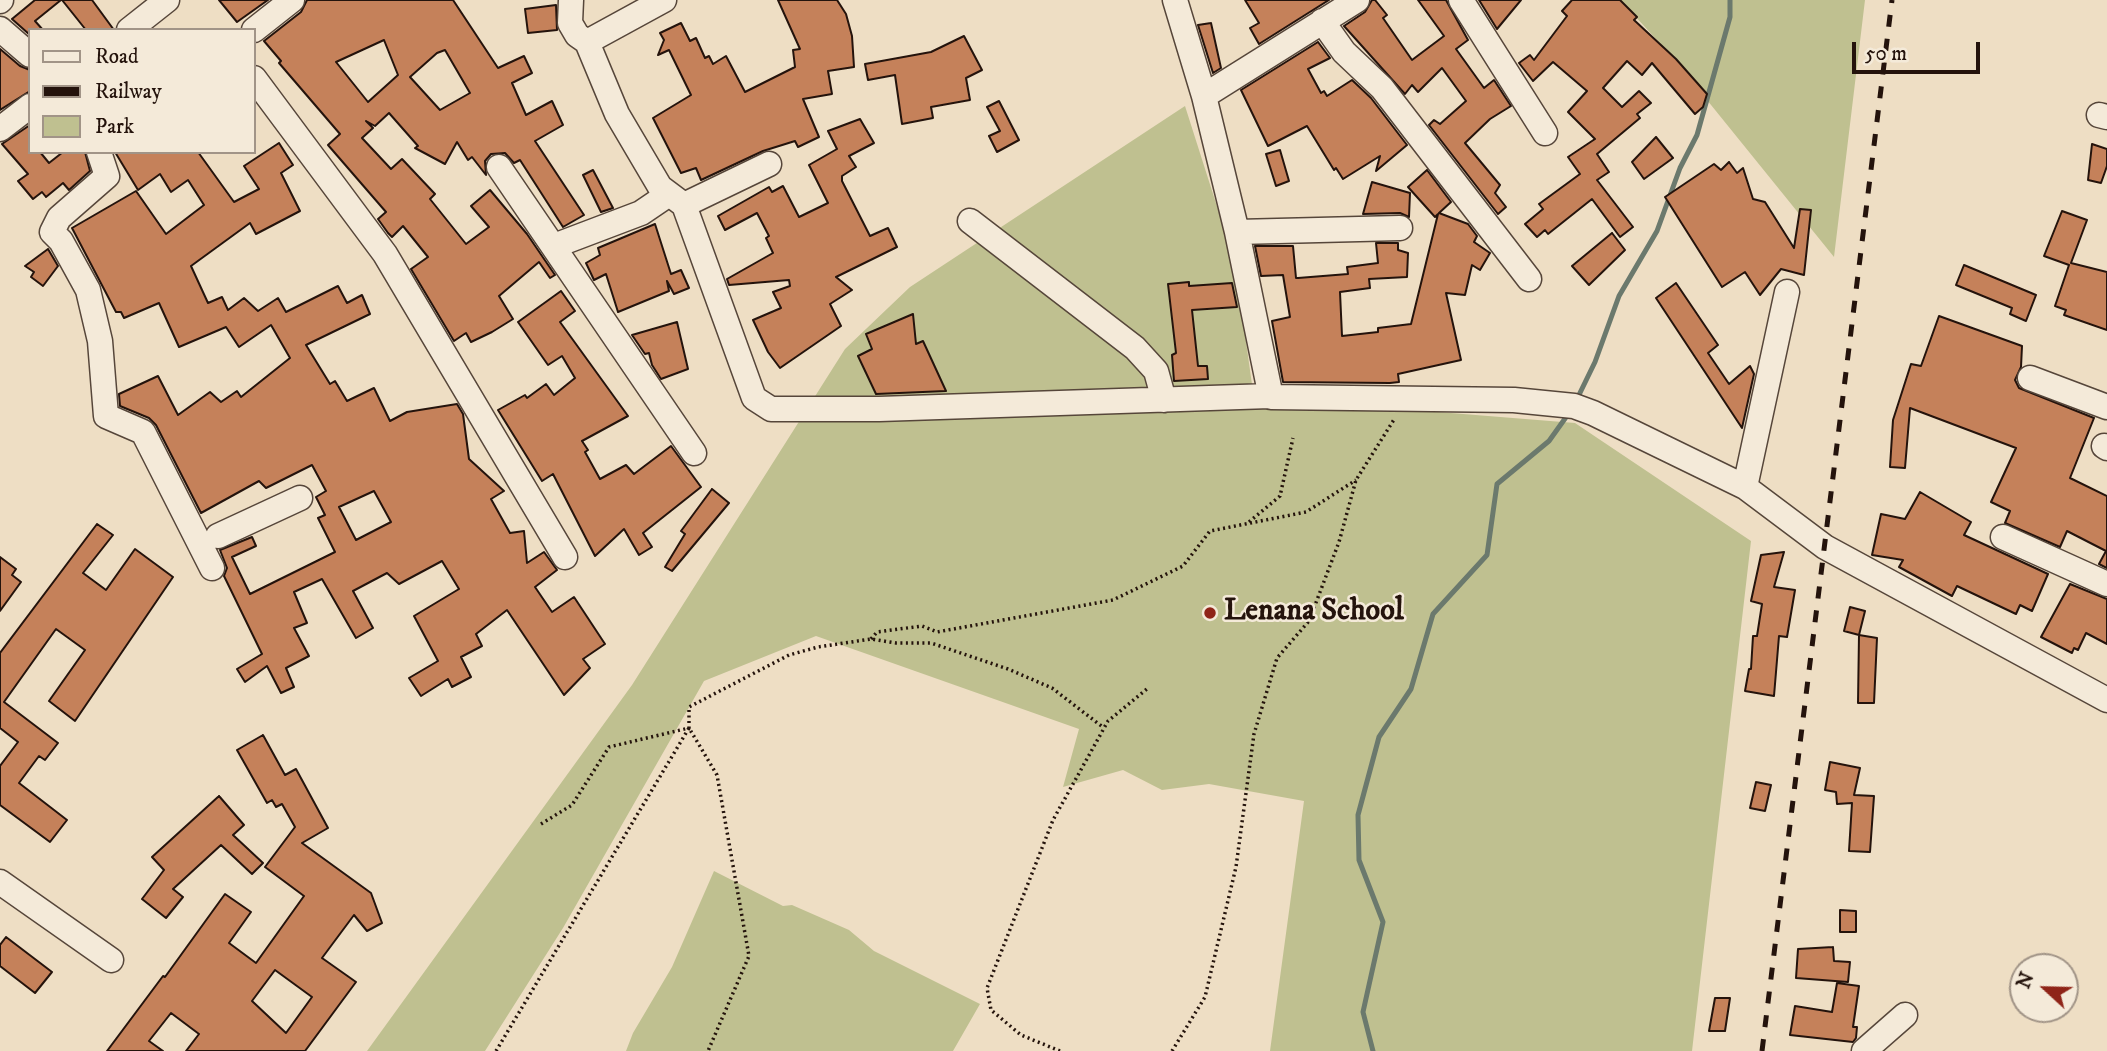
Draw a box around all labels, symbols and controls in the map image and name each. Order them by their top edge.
legend [28,28,256,154]
scale bar [1855,28,1983,72]
text: 50 m [1865,41,1907,67]
text: Road [95,44,139,70]
text: Railway [95,79,162,105]
text: Park [95,114,134,140]
place label: Lenana School [1224,595,1404,631]
marker: Lenana School [1202,605,1218,621]
north arrow [2009,953,2079,1023]
text: N [2012,969,2040,992]

